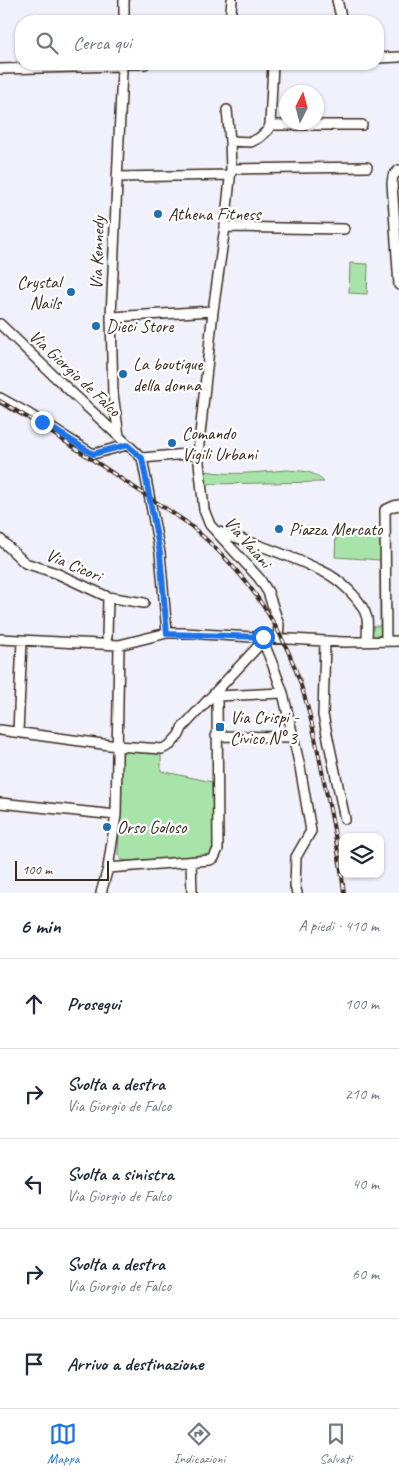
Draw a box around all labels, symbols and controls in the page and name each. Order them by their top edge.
search box [15,15,384,70]
icon: search [33,29,61,57]
text: Cerca qui [73,31,132,55]
north arrow [279,85,324,130]
place label: Athena Fitness [168,203,262,225]
marker: Athena Fitness [152,208,164,220]
street label: Via Kennedy [85,214,109,290]
place label: Crystal Nails [17,271,64,314]
marker: Crystal Nails [65,286,77,298]
place label: Dieci Store [106,315,175,337]
marker: Dieci Store [90,320,102,332]
street label: Via Giorgio de Falco [25,325,127,422]
place label: La boutique della donna [133,353,204,396]
marker: La boutique della donna [117,368,129,380]
route end [31,411,54,434]
place label: Comando Vigili Urbani [182,422,259,465]
marker: Comando Vigili Urbani [166,437,178,449]
street label: Via Vaiani [220,512,278,574]
place label: Piazza Mercato [289,518,384,540]
marker: Piazza Mercato [273,523,285,535]
street label: Via Cicori [43,543,108,588]
route start [252,626,275,649]
place label: Via Crispi - Civico N° 3 [230,706,300,749]
marker: Via Crispi - Civico N° 3 [214,721,226,733]
place label: Orso Goloso [117,816,188,838]
marker: Orso Goloso [101,821,113,833]
map controls [339,833,384,878]
button: layers [339,833,384,878]
scale bar [15,858,109,881]
text: 100 m [22,861,52,878]
text: 6 min [20,913,61,939]
text: A piedi · 410 m [298,916,379,936]
icon: ahead [20,990,48,1018]
text: Prosegui [67,992,120,1016]
text: 100 m [345,994,379,1014]
text: Svolta a destra [67,1072,165,1096]
icon: right [20,1080,48,1108]
text: 210 m [345,1084,379,1104]
text: Via Giorgio de Falco [67,1096,171,1116]
text: Svolta a sinistra [67,1162,174,1186]
icon: left [20,1170,48,1198]
text: 40 m [352,1174,379,1194]
text: Via Giorgio de Falco [67,1186,171,1206]
text: Svolta a destra [67,1252,165,1276]
icon: right [20,1260,48,1288]
text: 60 m [352,1264,379,1284]
text: Via Giorgio de Falco [67,1276,171,1296]
icon: arrive [20,1350,48,1378]
text: Arrivo a destinazione [67,1352,203,1376]
tab: Mappa [47,1420,79,1467]
tab: Indicazioni [174,1420,225,1467]
tab: Salvati [319,1420,352,1467]

